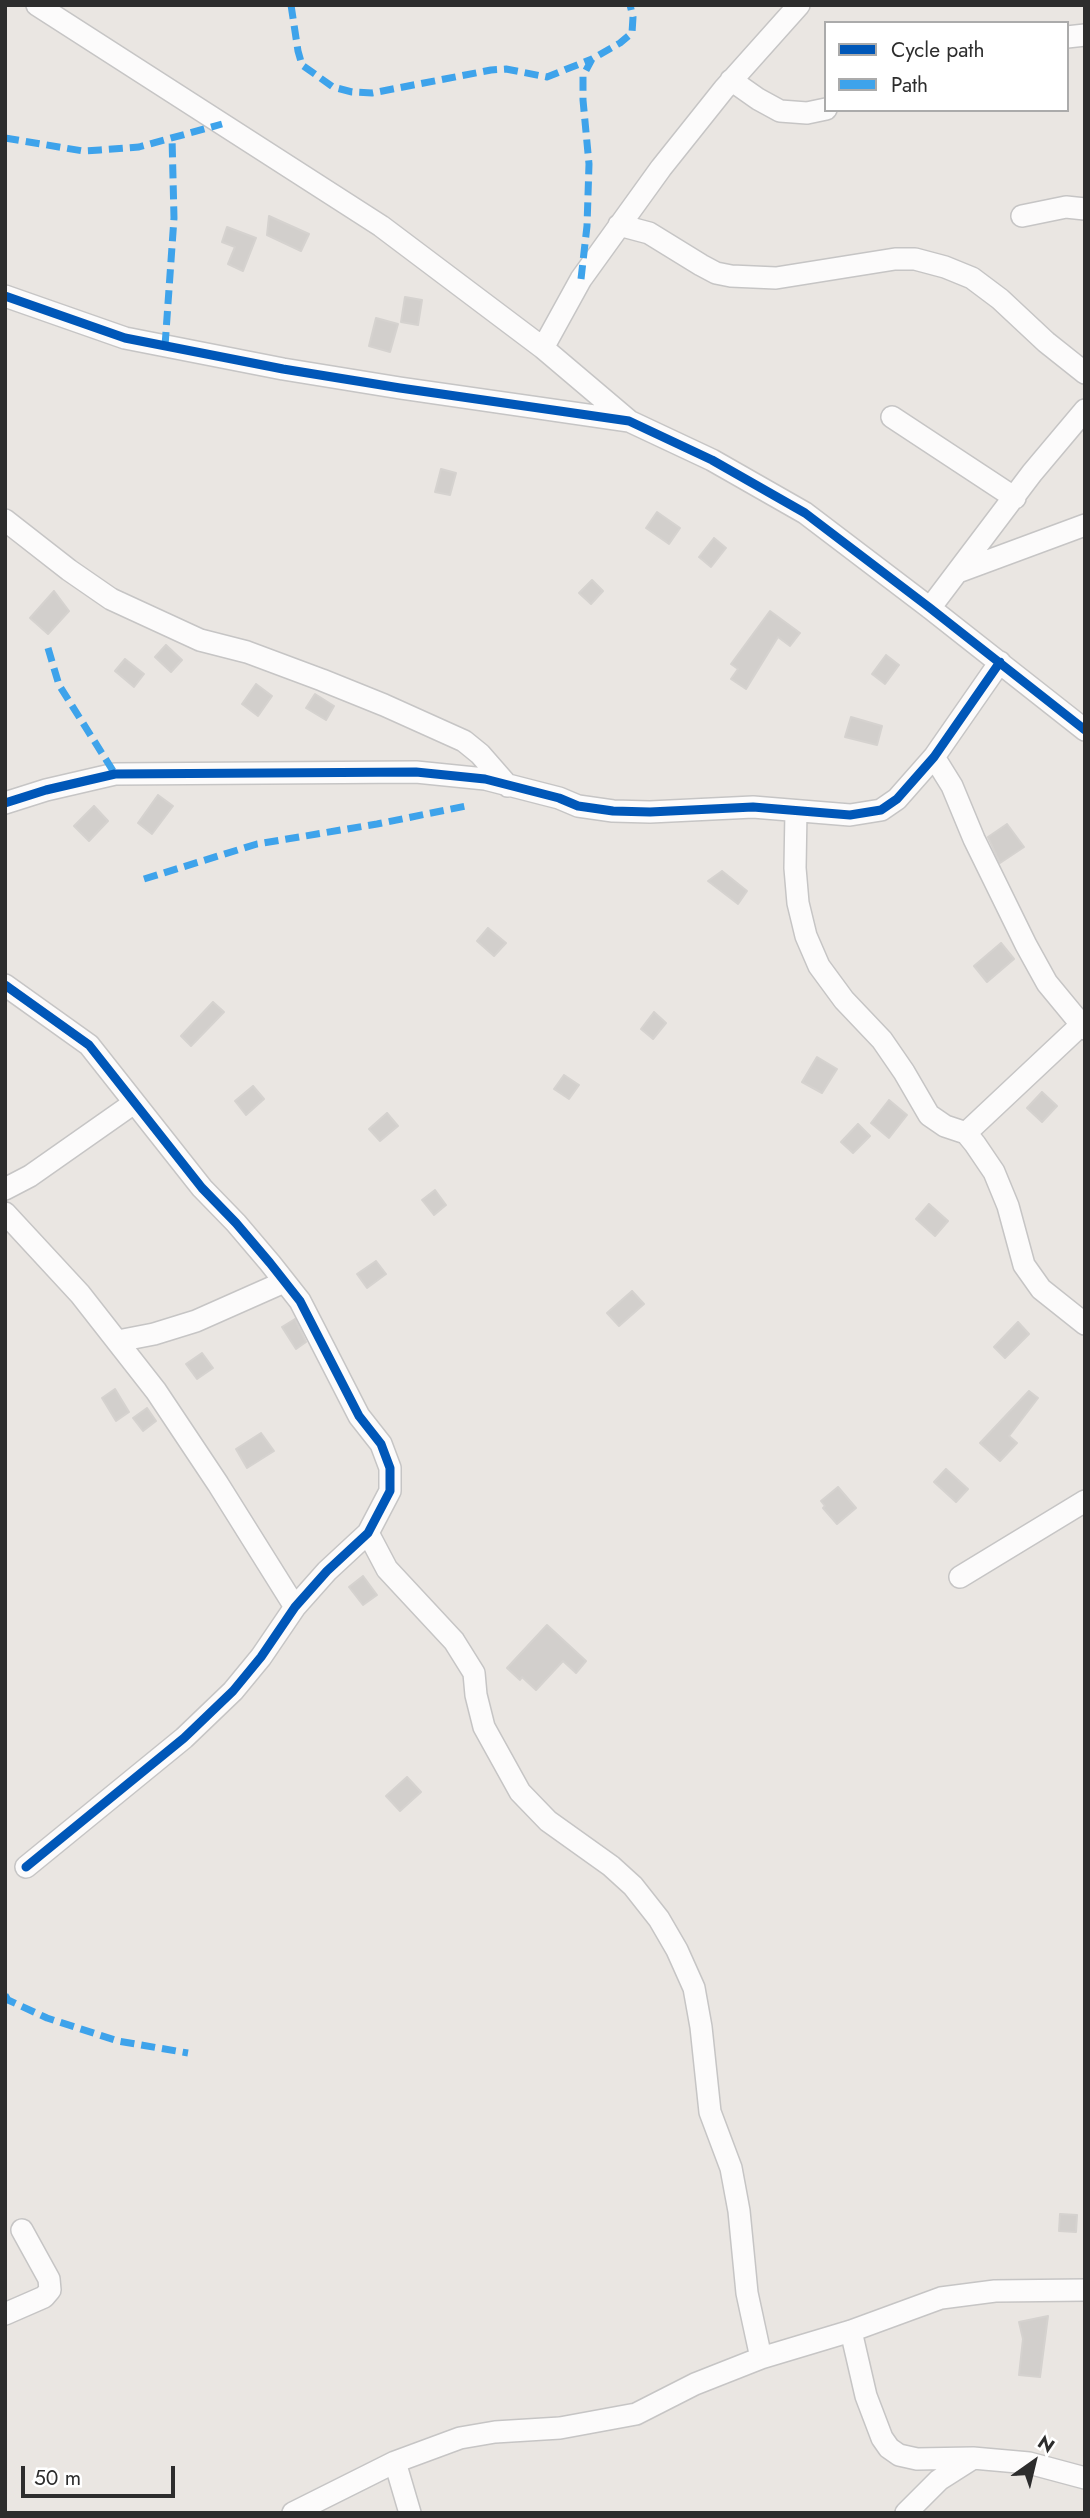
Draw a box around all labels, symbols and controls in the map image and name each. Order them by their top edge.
legend [824,21,1069,112]
text: Cycle path [891,35,984,65]
text: Path [891,70,928,100]
north arrow [999,2427,1069,2497]
text: N [1032,2429,1060,2460]
scale bar [24,2452,178,2496]
text: 50 m [34,2463,81,2493]

